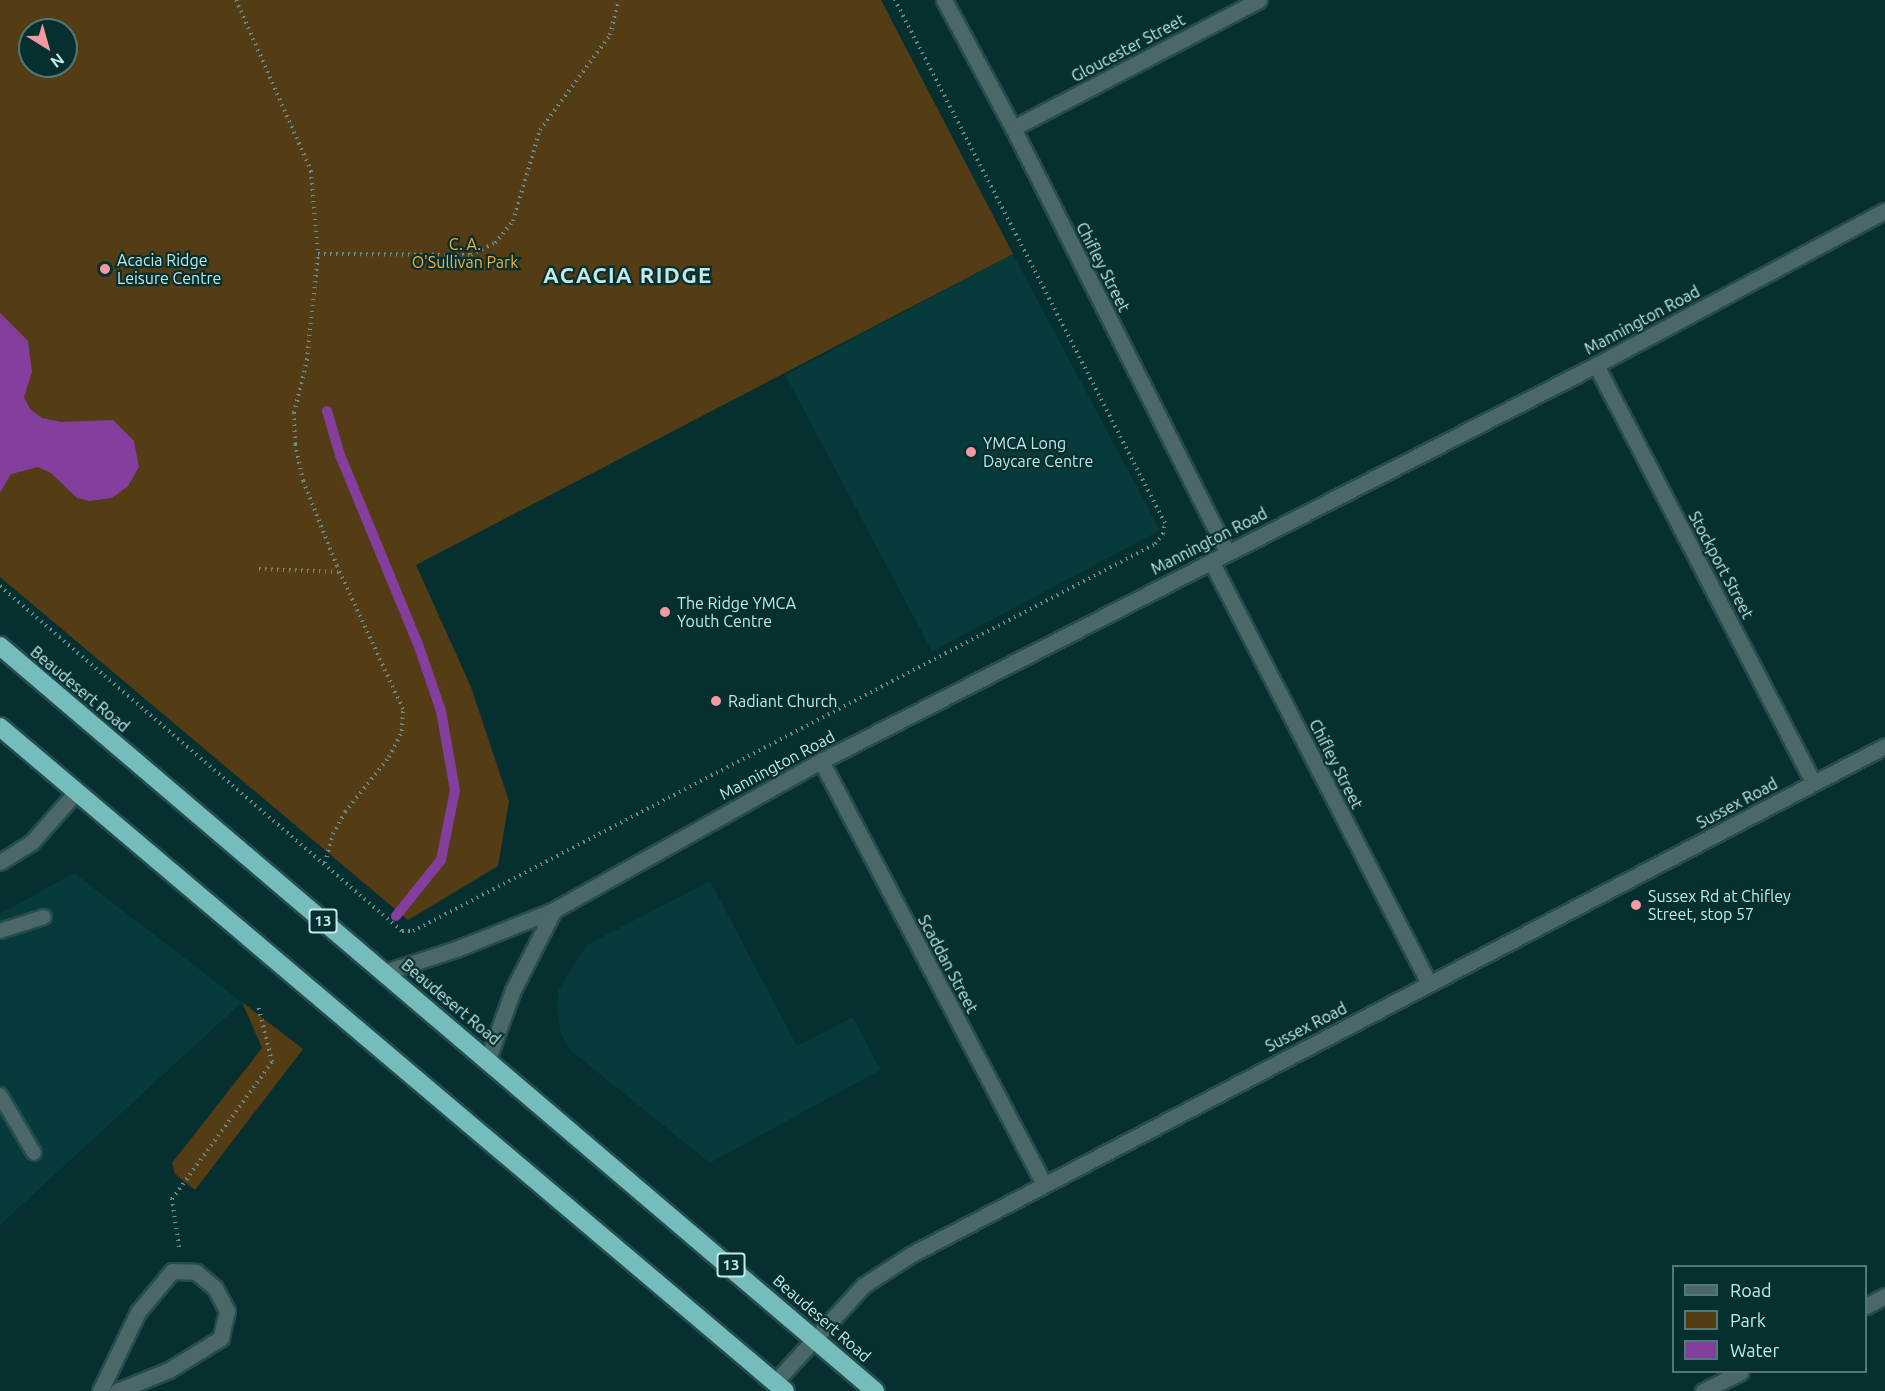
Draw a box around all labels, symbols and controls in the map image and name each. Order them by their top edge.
street label: Gloucester Street [1068,10,1188,86]
north arrow [18,18,78,78]
text: N [47,50,68,72]
street label: Chifley Street [1072,219,1134,315]
park label: C. A. O'Sullivan Park [412,234,518,272]
place label: Acacia Ridge Leisure Centre [117,250,221,288]
marker: Acacia Ridge Leisure Centre [98,262,112,276]
district label: ACACIA RIDGE [543,262,713,288]
street label: Mannington Road [1581,281,1703,359]
place label: YMCA Long Daycare Centre [983,433,1093,471]
marker: YMCA Long Daycare Centre [964,445,978,459]
street label: Mannington Road [1148,503,1270,579]
street label: Stockport Street [1685,508,1757,622]
place label: The Ridge YMCA Youth Centre [677,593,796,631]
marker: The Ridge YMCA Youth Centre [658,605,672,619]
street label: Beaudesert Road [27,642,133,736]
place label: Radiant Church [728,691,837,711]
marker: Radiant Church [709,694,723,708]
street label: Chifley Street [1305,716,1367,812]
street label: Mannington Road [716,726,838,804]
street label: Sussex Road [1693,774,1781,832]
place label: Sussex Rd at Chifley Street, stop 57 [1648,886,1791,924]
marker: Sussex Rd at Chifley Street, stop 57 [1629,898,1643,912]
road number: 13 [308,909,338,933]
street label: Scaddan Street [914,912,982,1016]
street label: Beaudesert Road [398,955,504,1049]
street label: Sussex Road [1262,998,1350,1056]
road number: 13 [716,1253,746,1277]
legend [1672,1265,1867,1373]
street label: Beaudesert Road [769,1270,875,1366]
text: Road [1730,1280,1772,1300]
text: Park [1730,1310,1766,1330]
text: Water [1730,1340,1779,1360]

